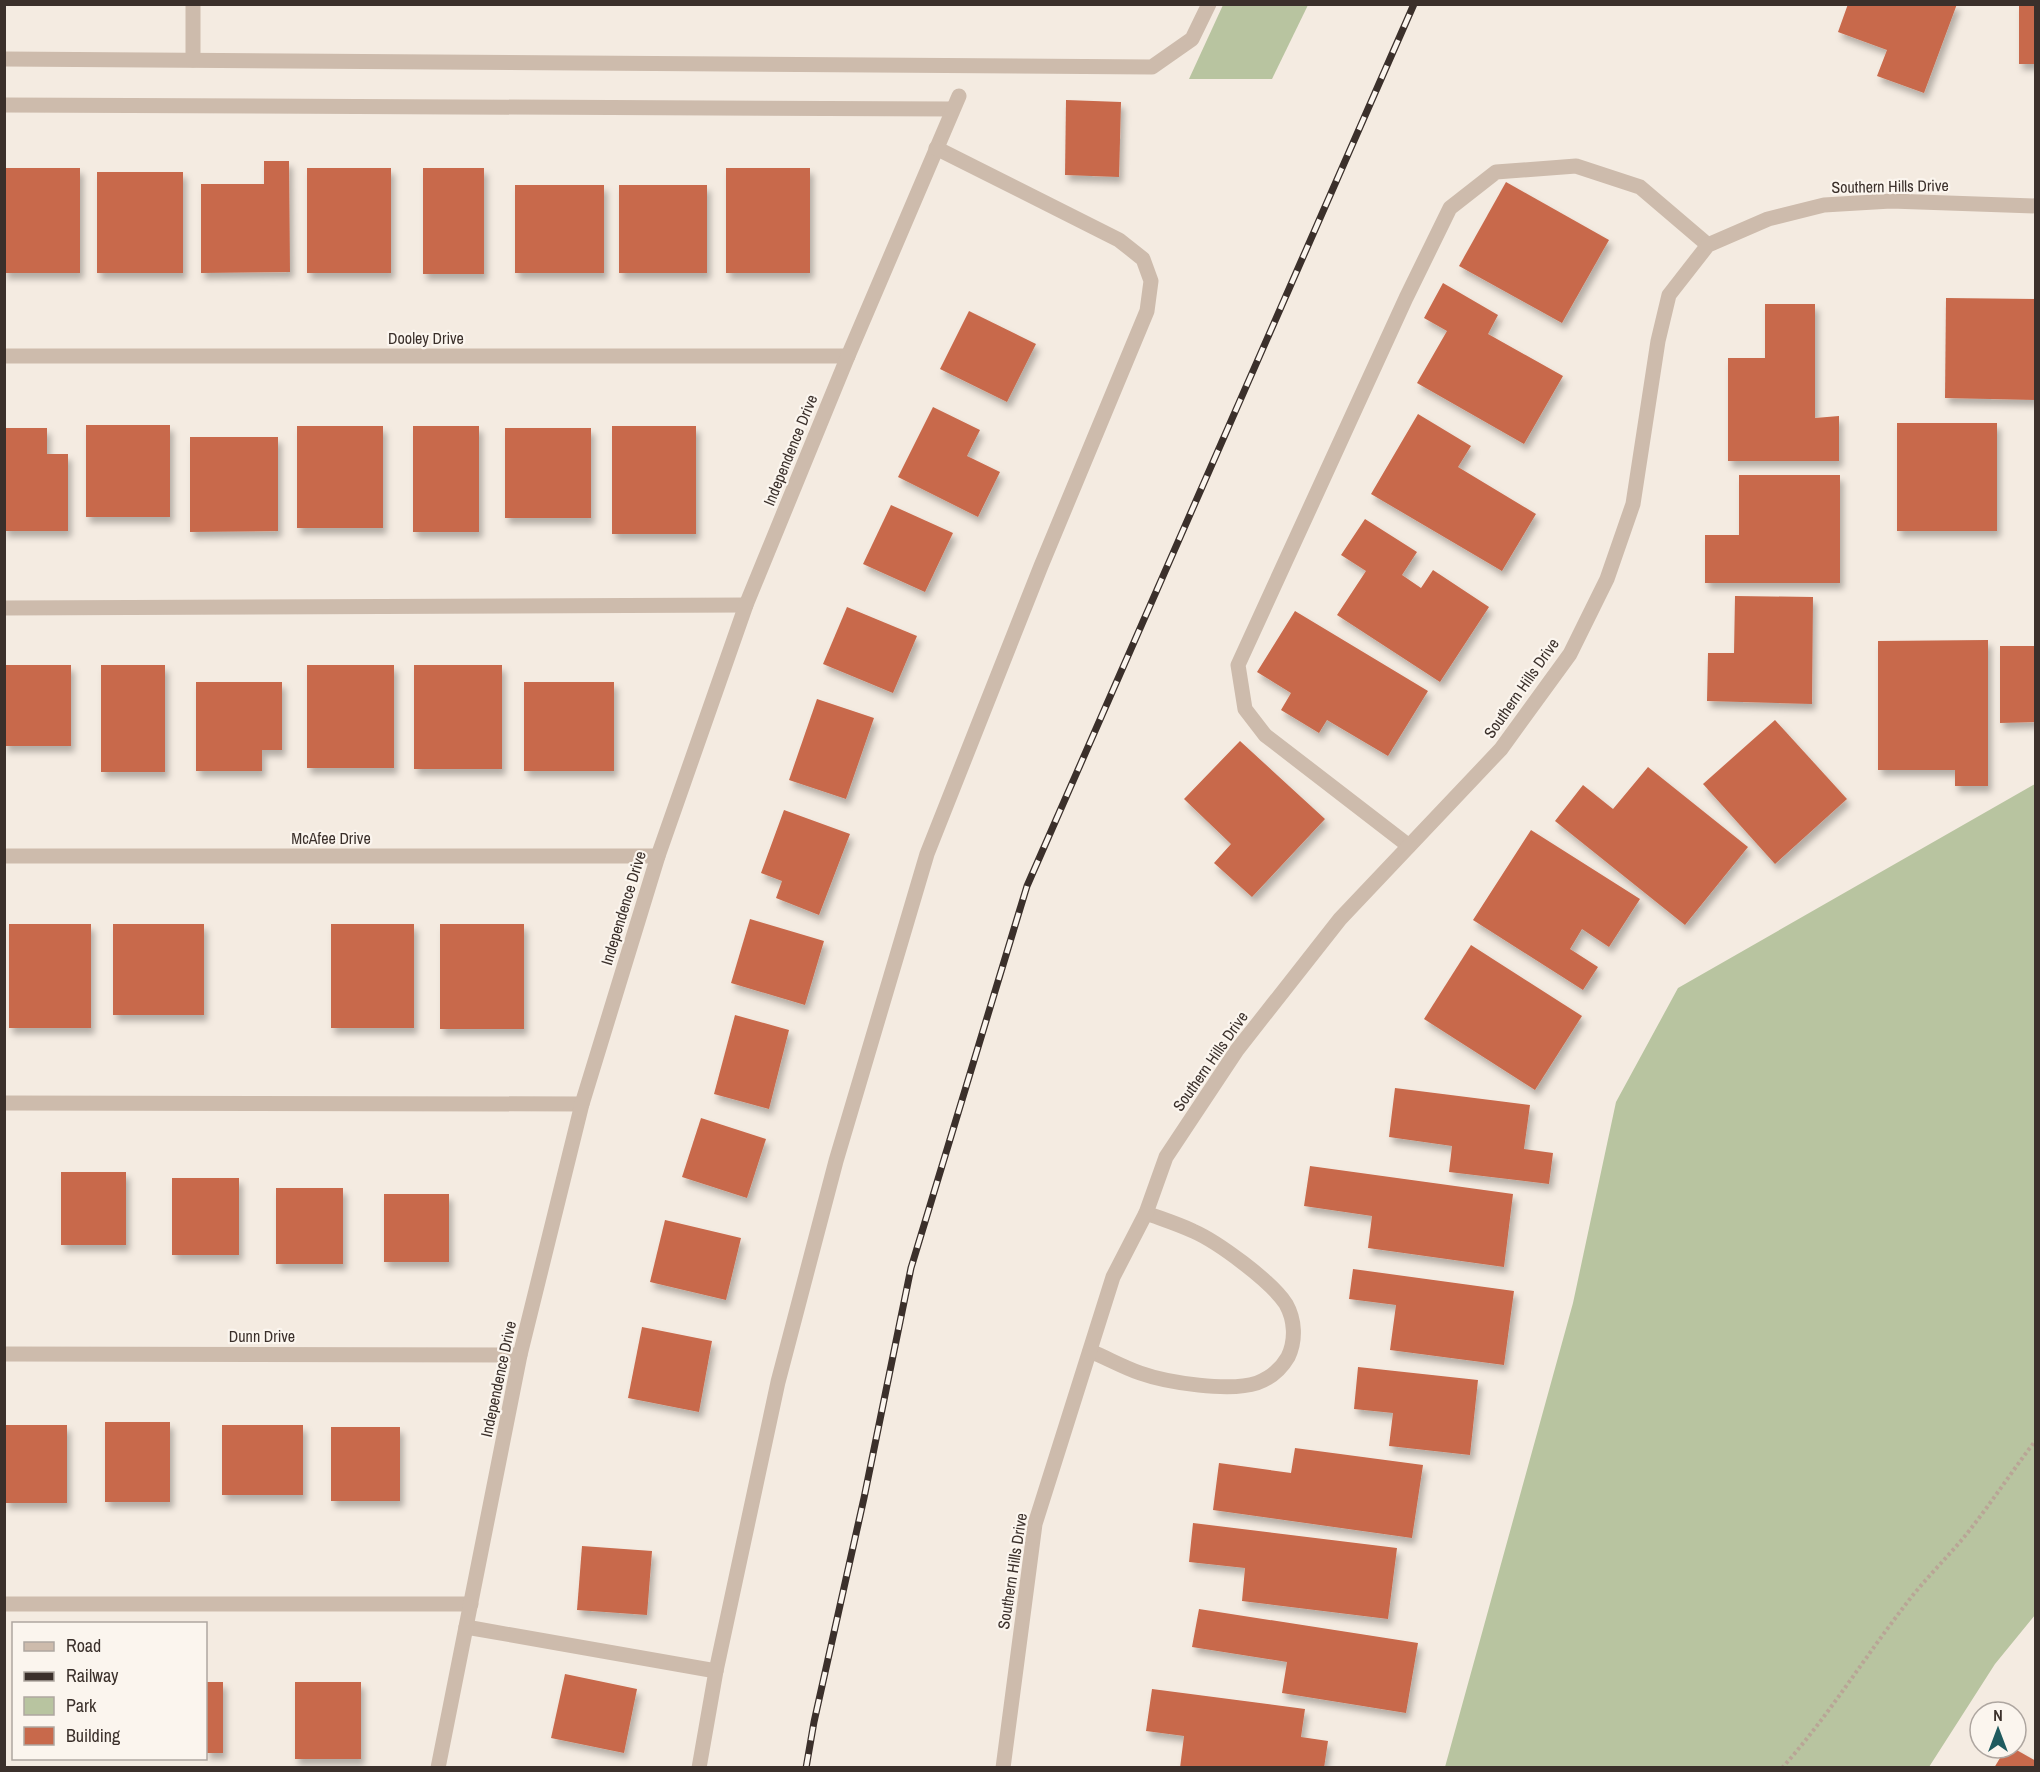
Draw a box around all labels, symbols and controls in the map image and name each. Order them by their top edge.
street label: Southern Hills Drive [1831,174,1949,198]
street label: Dooley Drive [388,327,464,349]
street label: Independence Drive [758,391,822,509]
street label: Southern Hills Drive [1478,634,1564,742]
street label: McAfee Drive [291,827,371,849]
street label: Independence Drive [595,848,651,968]
street label: Southern Hills Drive [1167,1007,1253,1115]
street label: Independence Drive [475,1319,521,1439]
street label: Dunn Drive [229,1325,295,1347]
street label: Southern Hills Drive [992,1511,1032,1631]
legend [12,1622,207,1760]
text: Road [66,1633,101,1658]
text: Railway [66,1663,119,1688]
text: Park [66,1693,97,1718]
north arrow [1968,1700,2028,1760]
text: N [1993,1704,2003,1726]
text: Building [66,1723,121,1748]

